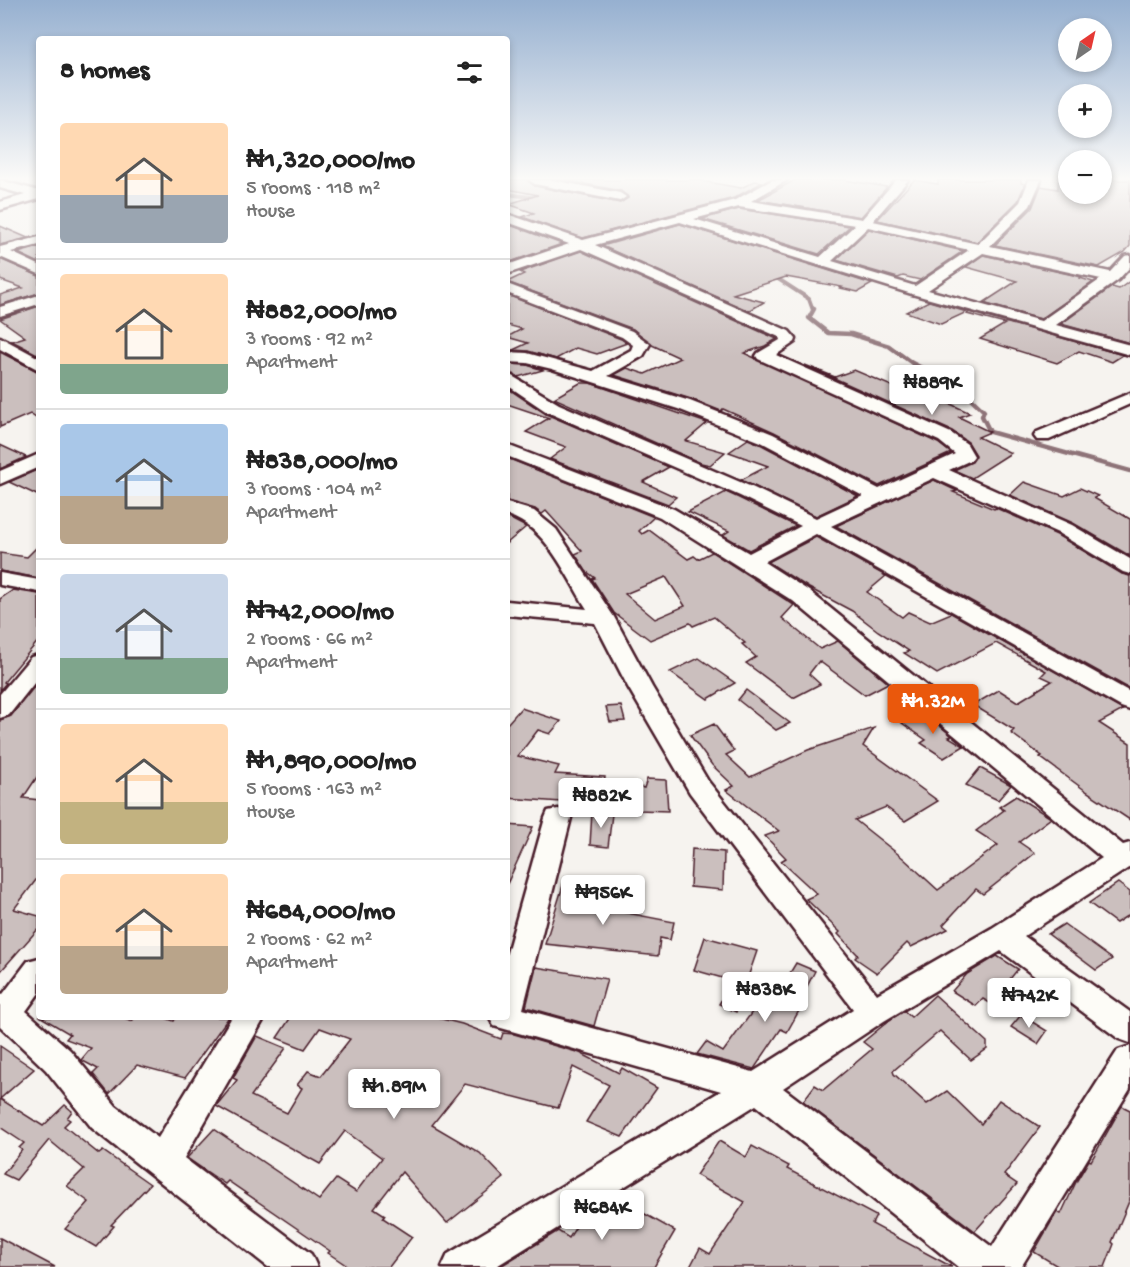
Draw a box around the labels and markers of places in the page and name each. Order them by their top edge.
pin: ₦889K [890,365,974,416]
pin: ₦1.32M [884,684,982,735]
pin: ₦882K [559,778,643,829]
pin: ₦956K [561,875,645,926]
pin: ₦838K [723,972,807,1023]
pin: ₦742K [987,978,1071,1029]
pin: ₦1.89M [345,1069,443,1120]
pin: ₦684K [560,1190,644,1241]

